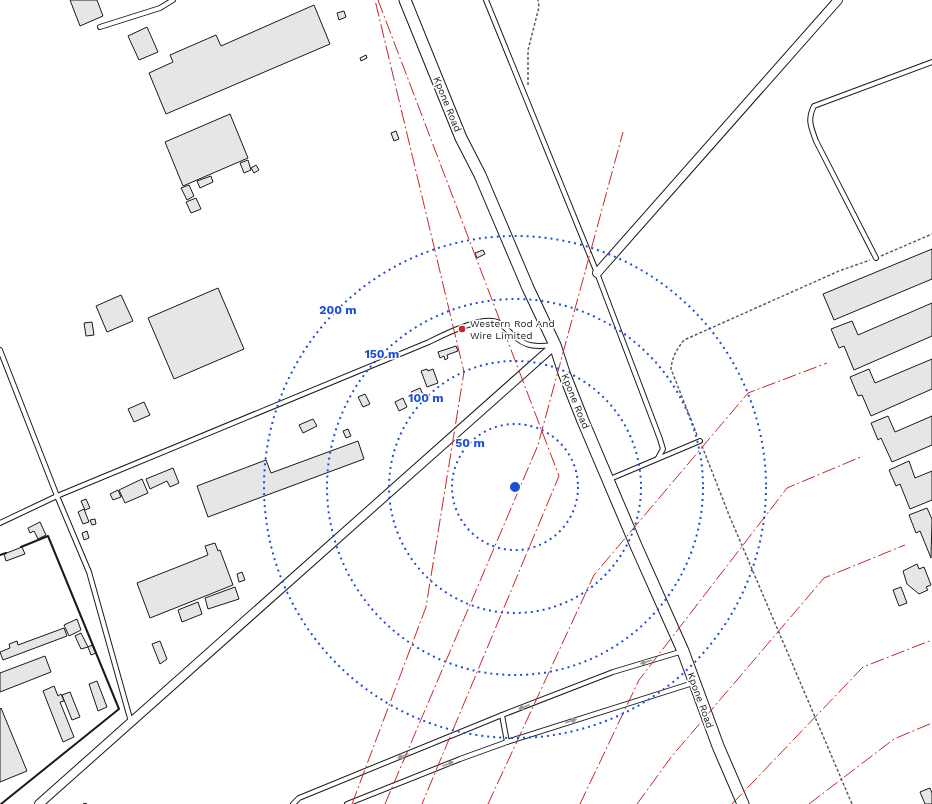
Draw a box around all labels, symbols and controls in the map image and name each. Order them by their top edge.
street label: Kpone Road [431,75,464,133]
text: 200 m [319,303,357,317]
place label: Western Rod And Wire Limited [470,318,555,341]
marker: Western Rod And Wire Limited [457,324,467,334]
text: 150 m [365,347,399,361]
street label: Kpone Road [559,372,592,430]
text: 100 m [408,391,444,405]
text: 50 m [455,436,485,450]
centre of rings [508,480,522,494]
one-way arrow [640,659,652,665]
street label: Kpone Road [685,671,716,730]
one-way arrow [517,704,529,710]
one-way arrow [565,718,577,724]
one-way arrow [397,753,409,759]
one-way arrow [442,760,454,766]

